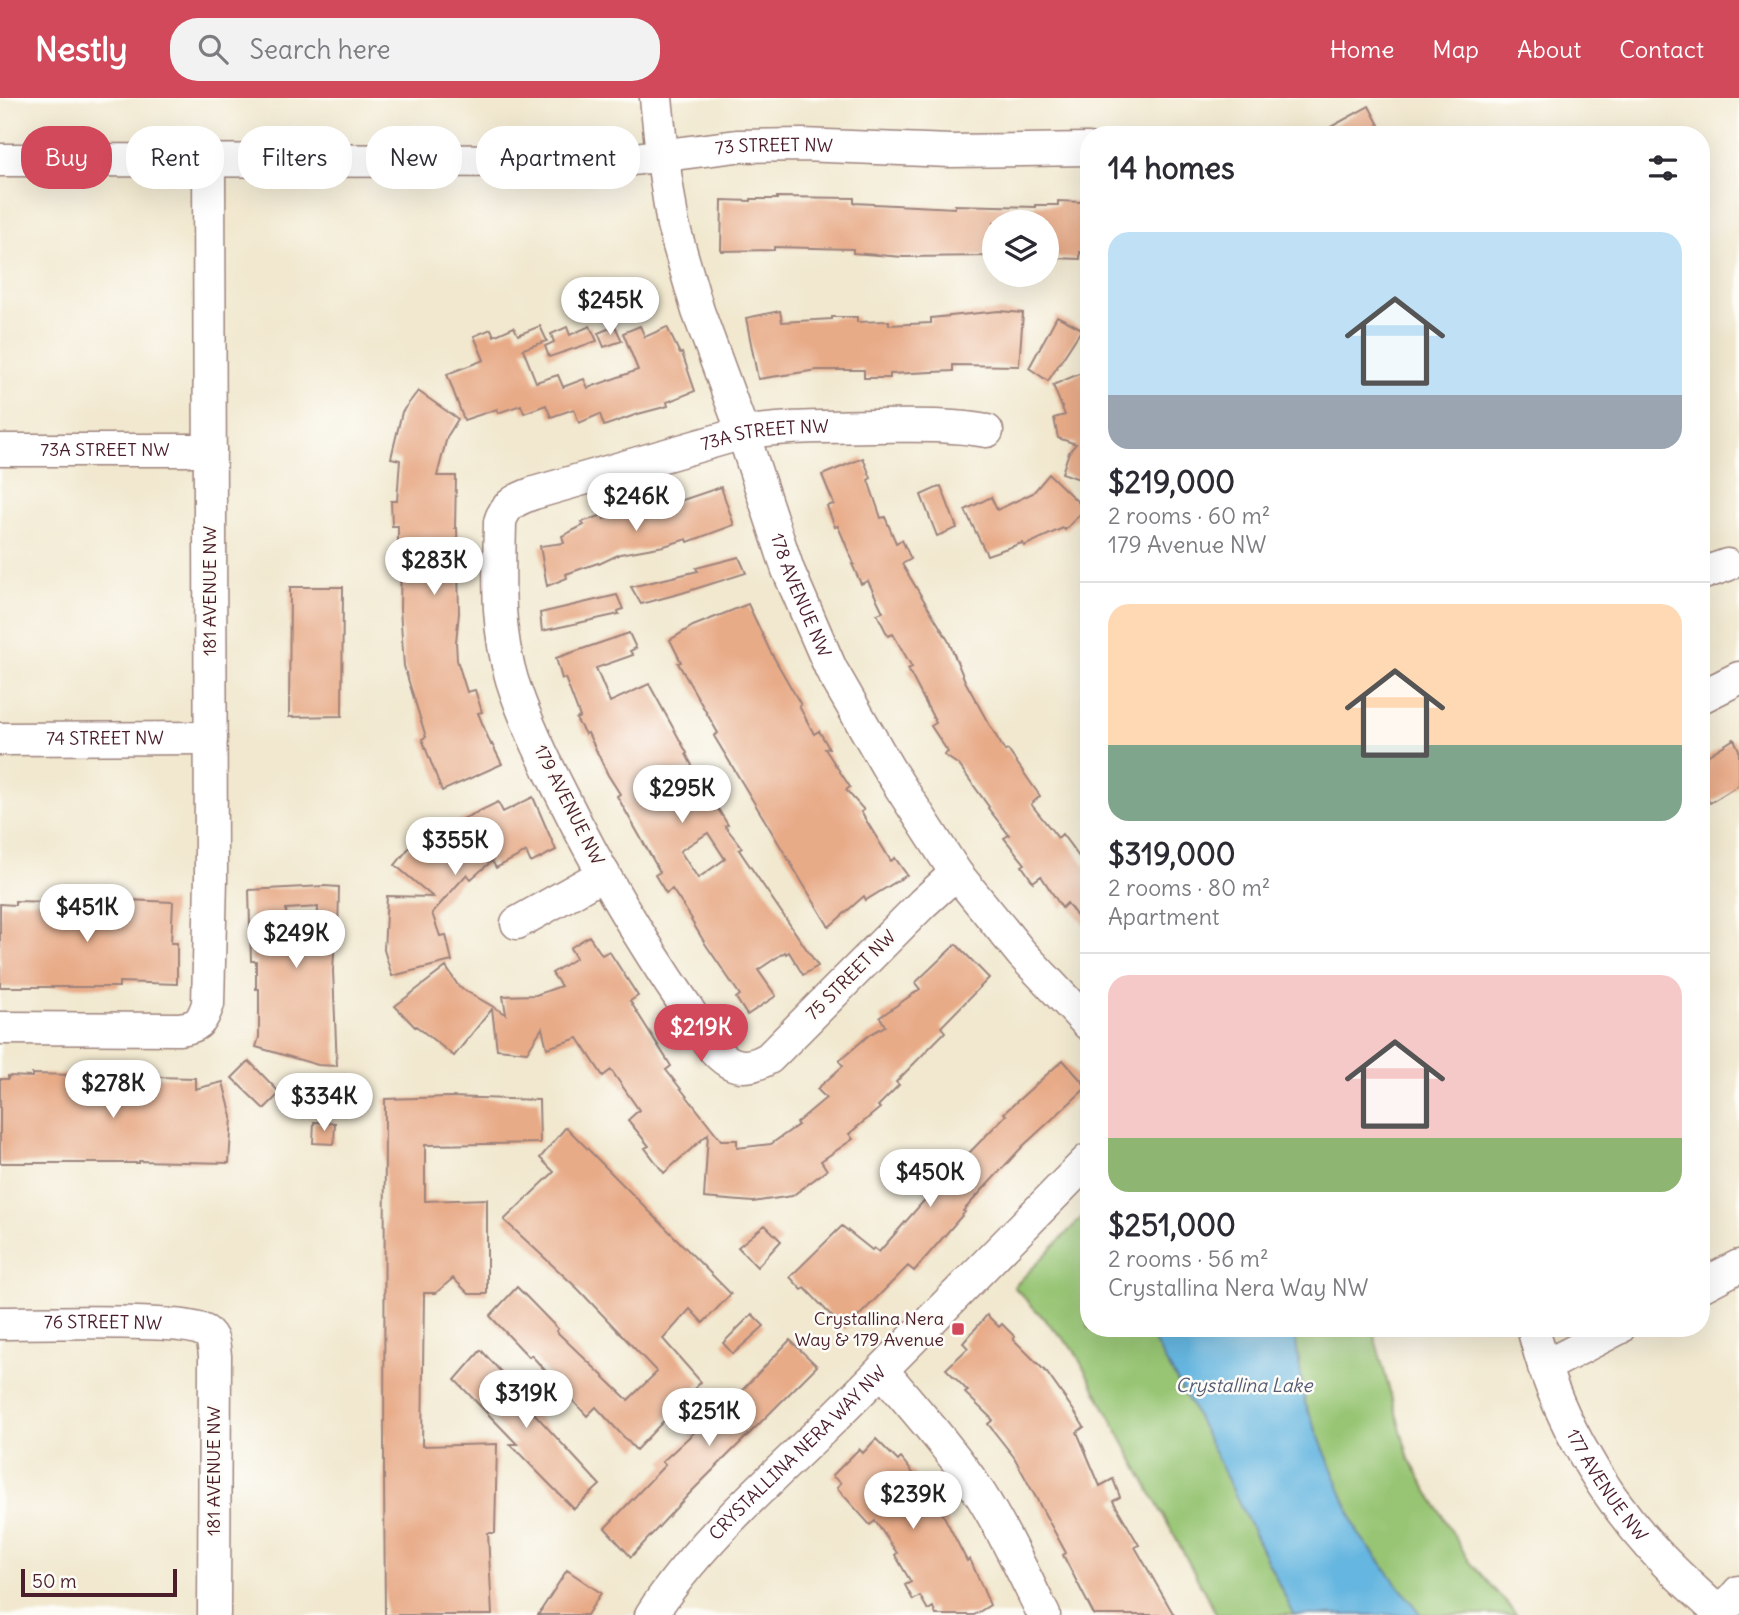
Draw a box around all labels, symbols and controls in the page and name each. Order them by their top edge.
search box [170,18,660,81]
text: Nestly [35,28,128,70]
icon: search [194,30,232,68]
text: Search here [250,33,391,66]
text: Home [1330,34,1394,64]
text: Map [1432,34,1479,64]
text: About [1517,34,1581,64]
text: Contact [1619,34,1704,64]
chip: Buy [21,126,112,189]
chip: Rent [126,126,224,189]
chip: Filters [238,126,352,189]
chip: New [366,126,462,189]
chip: Apartment [476,126,640,189]
street label: 73 STREET NW [714,133,833,160]
text: 14 homes [1108,149,1235,187]
icon: filters [1644,149,1682,187]
map controls [982,210,1059,287]
button: layers [982,210,1059,287]
pin: $245K [561,278,659,337]
icon: home [1332,278,1458,404]
text: $245K [577,285,643,314]
street label: 73A STREET NW [698,415,829,456]
street label: 73A STREET NW [40,438,170,461]
text: $219,000 [1108,463,1235,501]
pin: $246K [587,474,685,533]
text: $246K [603,481,669,510]
text: 2 rooms · 60 m² [1108,501,1270,530]
street label: 181 AVENUE NW [198,526,221,656]
street label: 178 AVENUE NW [766,530,836,661]
text: 179 Avenue NW [1108,530,1266,559]
pin: $283K [385,538,483,597]
text: $283K [401,545,467,574]
icon: home [1332,650,1458,776]
street label: 74 STREET NW [46,726,164,750]
street label: 179 AVENUE NW [529,741,610,869]
pin: $295K [633,766,731,825]
text: $295K [649,773,715,802]
pin: $355K [406,818,504,877]
text: $355K [422,825,488,854]
text: $319,000 [1108,835,1235,873]
text: 2 rooms · 80 m² [1108,873,1270,902]
pin: $451K [38,884,136,944]
text: $451K [56,892,118,921]
text: Apartment [1108,902,1220,931]
pin: $249K [247,910,345,970]
text: $249K [263,918,329,947]
street label: 75 STREET NW [801,925,900,1024]
pin: $219K [652,1004,750,1064]
text: $219K [670,1012,732,1041]
icon: home [1332,1021,1458,1147]
pin: $278K [64,1060,162,1120]
text: $278K [81,1068,145,1097]
pin: $334K [275,1074,373,1133]
text: $334K [291,1081,357,1110]
pin: $450K [881,1150,979,1209]
text: $450K [896,1157,964,1186]
text: $251,000 [1108,1206,1236,1244]
text: 2 rooms · 56 m² [1108,1244,1269,1273]
text: Crystallina Nera Way NW [1108,1273,1369,1302]
place label: Crystallina Nera Way & 179 Avenue [795,1307,944,1351]
street label: 76 STREET NW [44,1310,163,1335]
marker: Crystallina Nera Way & 179 Avenue [950,1321,966,1337]
street label: CRYSTALLINA NERA WAY NW [704,1361,891,1545]
pin: $319K [477,1370,575,1430]
water label: Crystallina Lake [1176,1373,1314,1397]
text: $319K [495,1378,557,1407]
pin: $251K [660,1388,758,1448]
text: $251K [678,1396,740,1425]
street label: 181 AVENUE NW [202,1406,225,1536]
street label: 177 AVENUE NW [1562,1425,1653,1546]
pin: $239K [864,1472,962,1531]
text: $239K [880,1479,946,1508]
scale bar [21,1566,177,1598]
text: 50 m [32,1569,77,1593]

